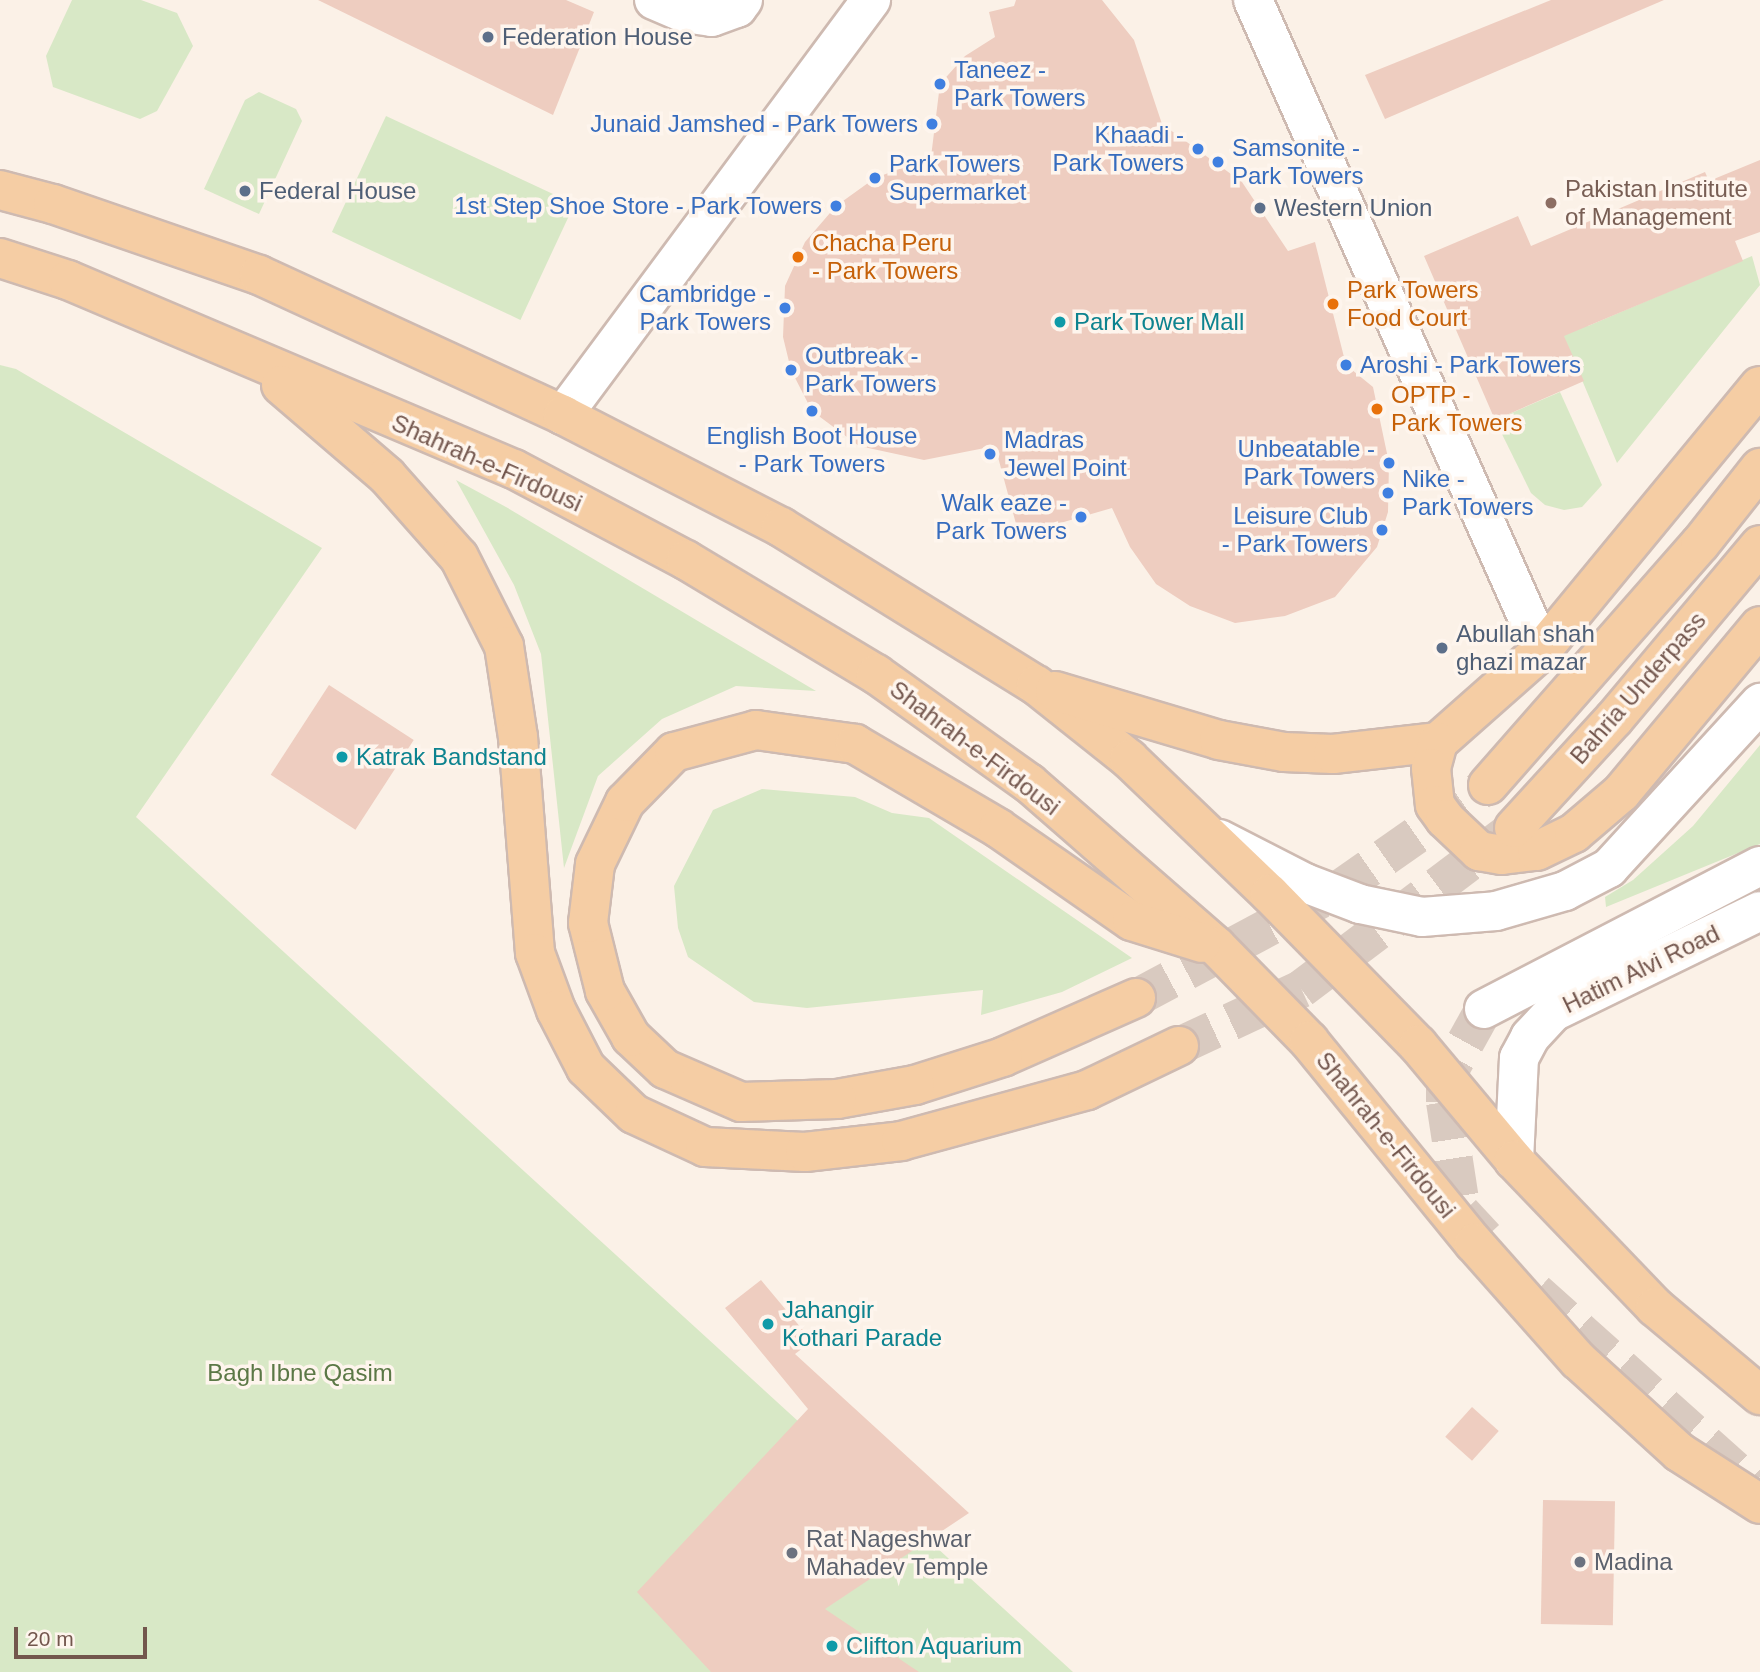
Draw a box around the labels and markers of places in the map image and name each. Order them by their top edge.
place label: Federation House [502,23,693,51]
marker: Federation House [480,29,496,45]
place label: Taneez - Park Towers [954,56,1086,112]
marker: Taneez - Park Towers [932,76,948,92]
place label: Junaid Jamshed - Park Towers [590,110,918,138]
marker: Junaid Jamshed - Park Towers [924,116,940,132]
place label: Khaadi - Park Towers [1052,121,1184,177]
place label: Samsonite - Park Towers [1232,134,1364,190]
marker: Khaadi - Park Towers [1190,141,1206,157]
place label: Park Towers Supermarket [889,150,1026,206]
marker: Samsonite - Park Towers [1210,154,1226,170]
marker: Park Towers Supermarket [867,170,883,186]
place label: Pakistan Institute of Management [1565,175,1748,231]
place label: Federal House [259,177,416,205]
marker: Federal House [237,183,253,199]
place label: 1st Step Shoe Store - Park Towers [454,192,822,220]
place label: Western Union [1274,194,1432,222]
marker: Pakistan Institute of Management [1543,195,1559,211]
marker: 1st Step Shoe Store - Park Towers [828,198,844,214]
marker: Western Union [1252,200,1268,216]
place label: Chacha Peru - Park Towers [812,229,959,285]
marker: Chacha Peru - Park Towers [790,249,806,265]
place label: Park Towers Food Court [1347,276,1479,332]
place label: Cambridge - Park Towers [639,280,771,336]
marker: Park Towers Food Court [1325,296,1341,312]
marker: Cambridge - Park Towers [777,300,793,316]
place label: Park Tower Mall [1074,308,1245,336]
marker: Park Tower Mall [1052,314,1068,330]
place label: Outbreak - Park Towers [805,342,937,398]
place label: Aroshi - Park Towers [1360,351,1581,379]
marker: Aroshi - Park Towers [1338,357,1354,373]
marker: Outbreak - Park Towers [783,362,799,378]
place label: OPTP - Park Towers [1391,381,1523,437]
marker: OPTP - Park Towers [1369,401,1385,417]
marker: English Boot House - Park Towers [804,403,820,419]
place label: English Boot House - Park Towers [707,422,917,478]
place label: Madras Jewel Point [1004,426,1127,482]
place label: Unbeatable - Park Towers [1238,435,1375,491]
marker: Madras Jewel Point [982,446,998,462]
marker: Unbeatable - Park Towers [1381,455,1397,471]
place label: Nike - Park Towers [1402,465,1534,521]
marker: Nike - Park Towers [1380,485,1396,501]
place label: Walk eaze - Park Towers [935,489,1067,545]
place label: Leisure Club - Park Towers [1221,502,1368,558]
marker: Walk eaze - Park Towers [1073,509,1089,525]
marker: Leisure Club - Park Towers [1374,522,1390,538]
place label: Abullah shah ghazi mazar [1456,620,1595,676]
marker: Abullah shah ghazi mazar [1434,640,1450,656]
place label: Katrak Bandstand [356,743,547,771]
marker: Katrak Bandstand [334,749,350,765]
place label: Jahangir Kothari Parade [782,1296,942,1352]
marker: Jahangir Kothari Parade [760,1316,776,1332]
place label: Rat Nageshwar Mahadev Temple [806,1525,989,1581]
marker: Rat Nageshwar Mahadev Temple [784,1545,800,1561]
place label: Madina [1594,1548,1673,1576]
marker: Madina [1572,1554,1588,1570]
place label: Clifton Aquarium [846,1632,1023,1660]
marker: Clifton Aquarium [824,1638,840,1654]

